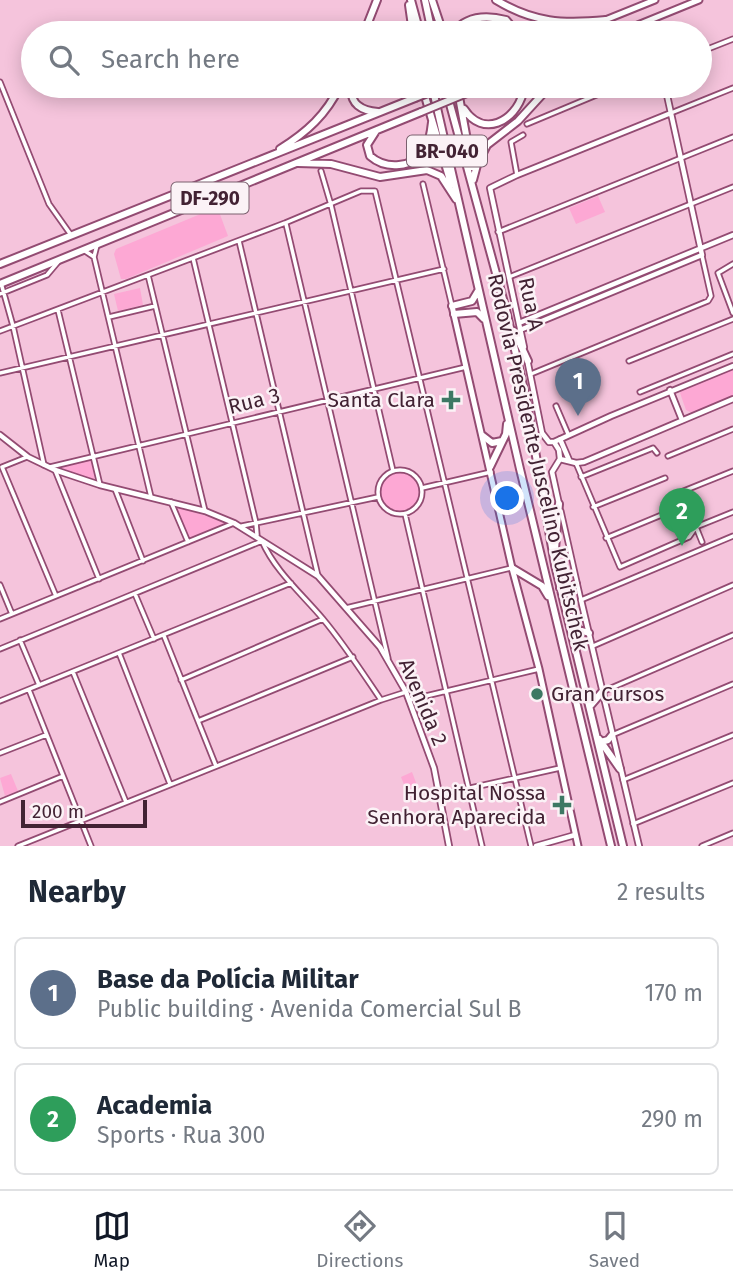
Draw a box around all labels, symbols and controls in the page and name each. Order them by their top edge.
search box [21,21,712,98]
icon: search [45,41,83,79]
text: Search here [101,44,240,75]
road number: BR-040 [407,136,487,167]
road number: DF-290 [172,182,248,214]
street label: Rodovia Presidente Juscelino Kubitschek [482,271,594,653]
street label: Rua A [513,275,549,333]
pin: 1 [555,358,601,416]
street label: Rua 3 [225,382,283,420]
place label: Santa Clara [328,387,435,413]
marker: Santa Clara [441,390,461,410]
your location [490,481,524,515]
pin: 2 [659,488,705,546]
street label: Avenida 2 [393,655,453,749]
place label: Gran Cursos [551,681,664,707]
marker: Gran Cursos [529,686,545,702]
place label: Hospital Nossa Senhora Aparecida [367,780,546,830]
marker: Hospital Nossa Senhora Aparecida [552,795,572,815]
scale bar [21,797,147,829]
text: 200 m [32,800,84,823]
text: Nearby [28,874,126,910]
text: 2 results [617,878,705,906]
text: Base da Polícia Militar [97,964,359,995]
text: 1 [48,979,58,1007]
text: 170 m [644,979,703,1007]
text: Public building · Avenida Comercial Sul B [97,995,522,1023]
text: Academia [97,1090,212,1121]
text: 2 [47,1105,59,1133]
text: 290 m [641,1105,703,1133]
text: Sports · Rua 300 [97,1121,265,1149]
tab: Map [93,1207,131,1272]
tab: Directions [316,1207,403,1272]
tab: Saved [589,1207,640,1272]

